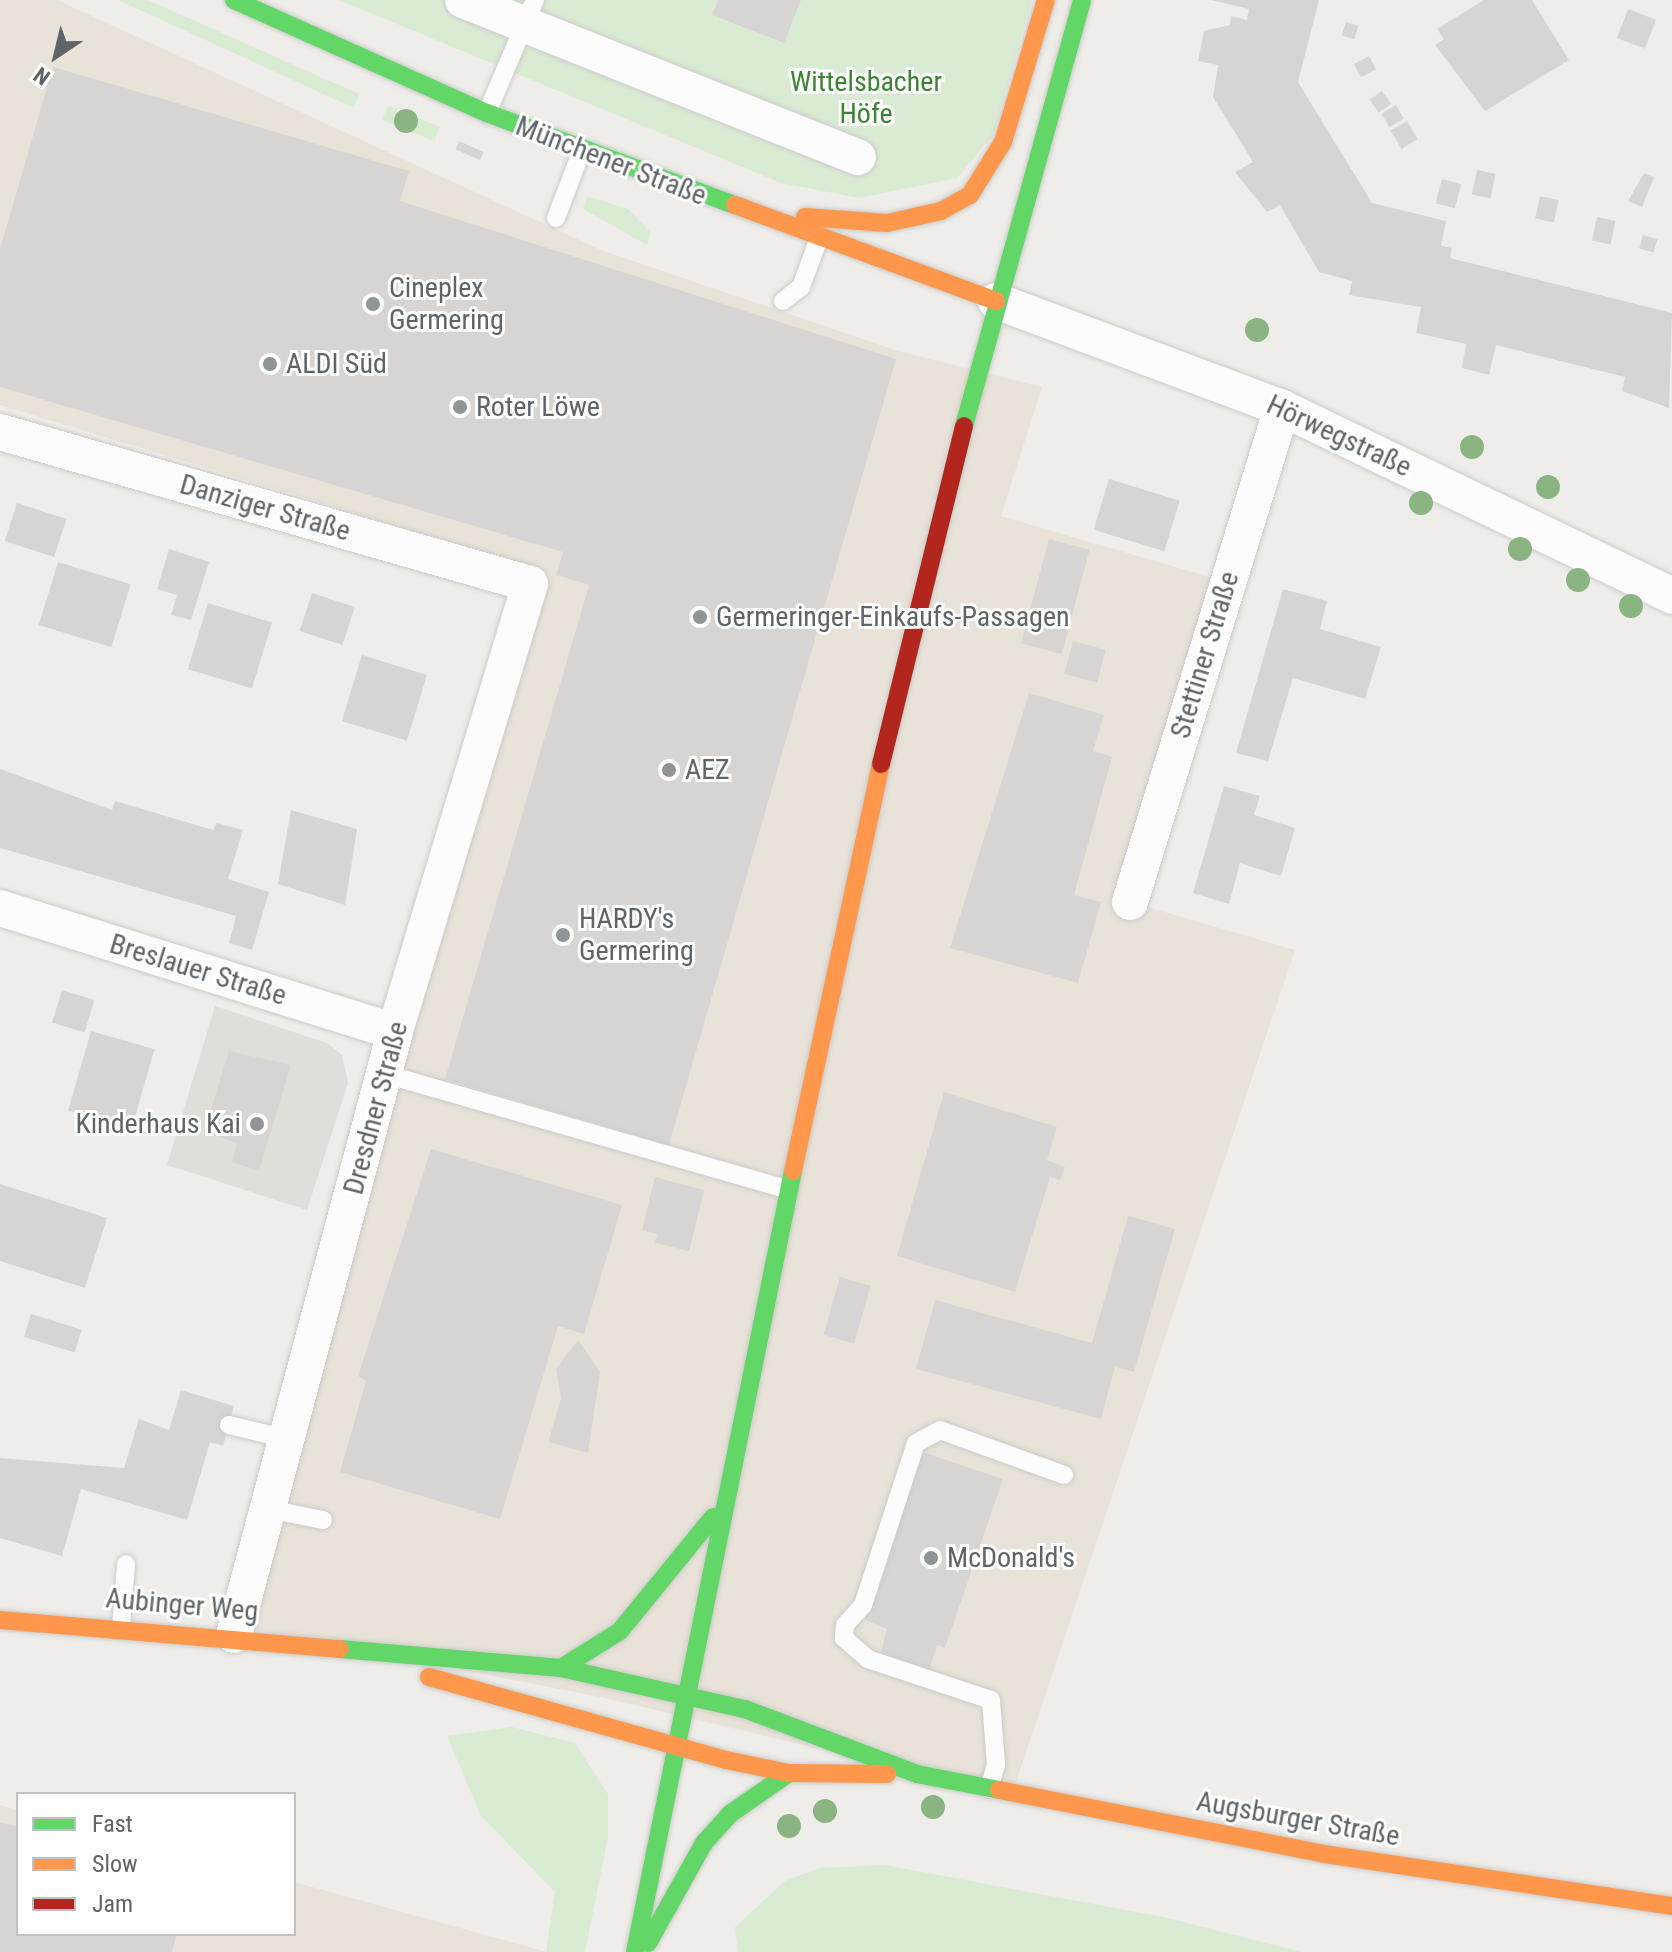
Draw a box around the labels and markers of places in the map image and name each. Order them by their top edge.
place label: Cineplex Germering [389,271,504,337]
marker: Cineplex Germering [364,295,382,313]
place label: ALDI Süd [286,347,387,381]
marker: ALDI Süd [261,355,279,373]
place label: Roter Löwe [476,390,600,424]
marker: Roter Löwe [451,398,469,416]
place label: Germeringer-Einkaufs-Passagen [716,600,1070,634]
marker: Germeringer-Einkaufs-Passagen [691,608,709,626]
place label: AEZ [685,753,730,787]
marker: AEZ [660,761,678,779]
place label: HARDY's Germering [579,902,694,968]
marker: HARDY's Germering [554,926,572,944]
place label: Kinderhaus Kai [75,1107,241,1141]
marker: Kinderhaus Kai [248,1115,266,1133]
place label: McDonald's [947,1541,1075,1575]
marker: McDonald's [922,1549,940,1567]

